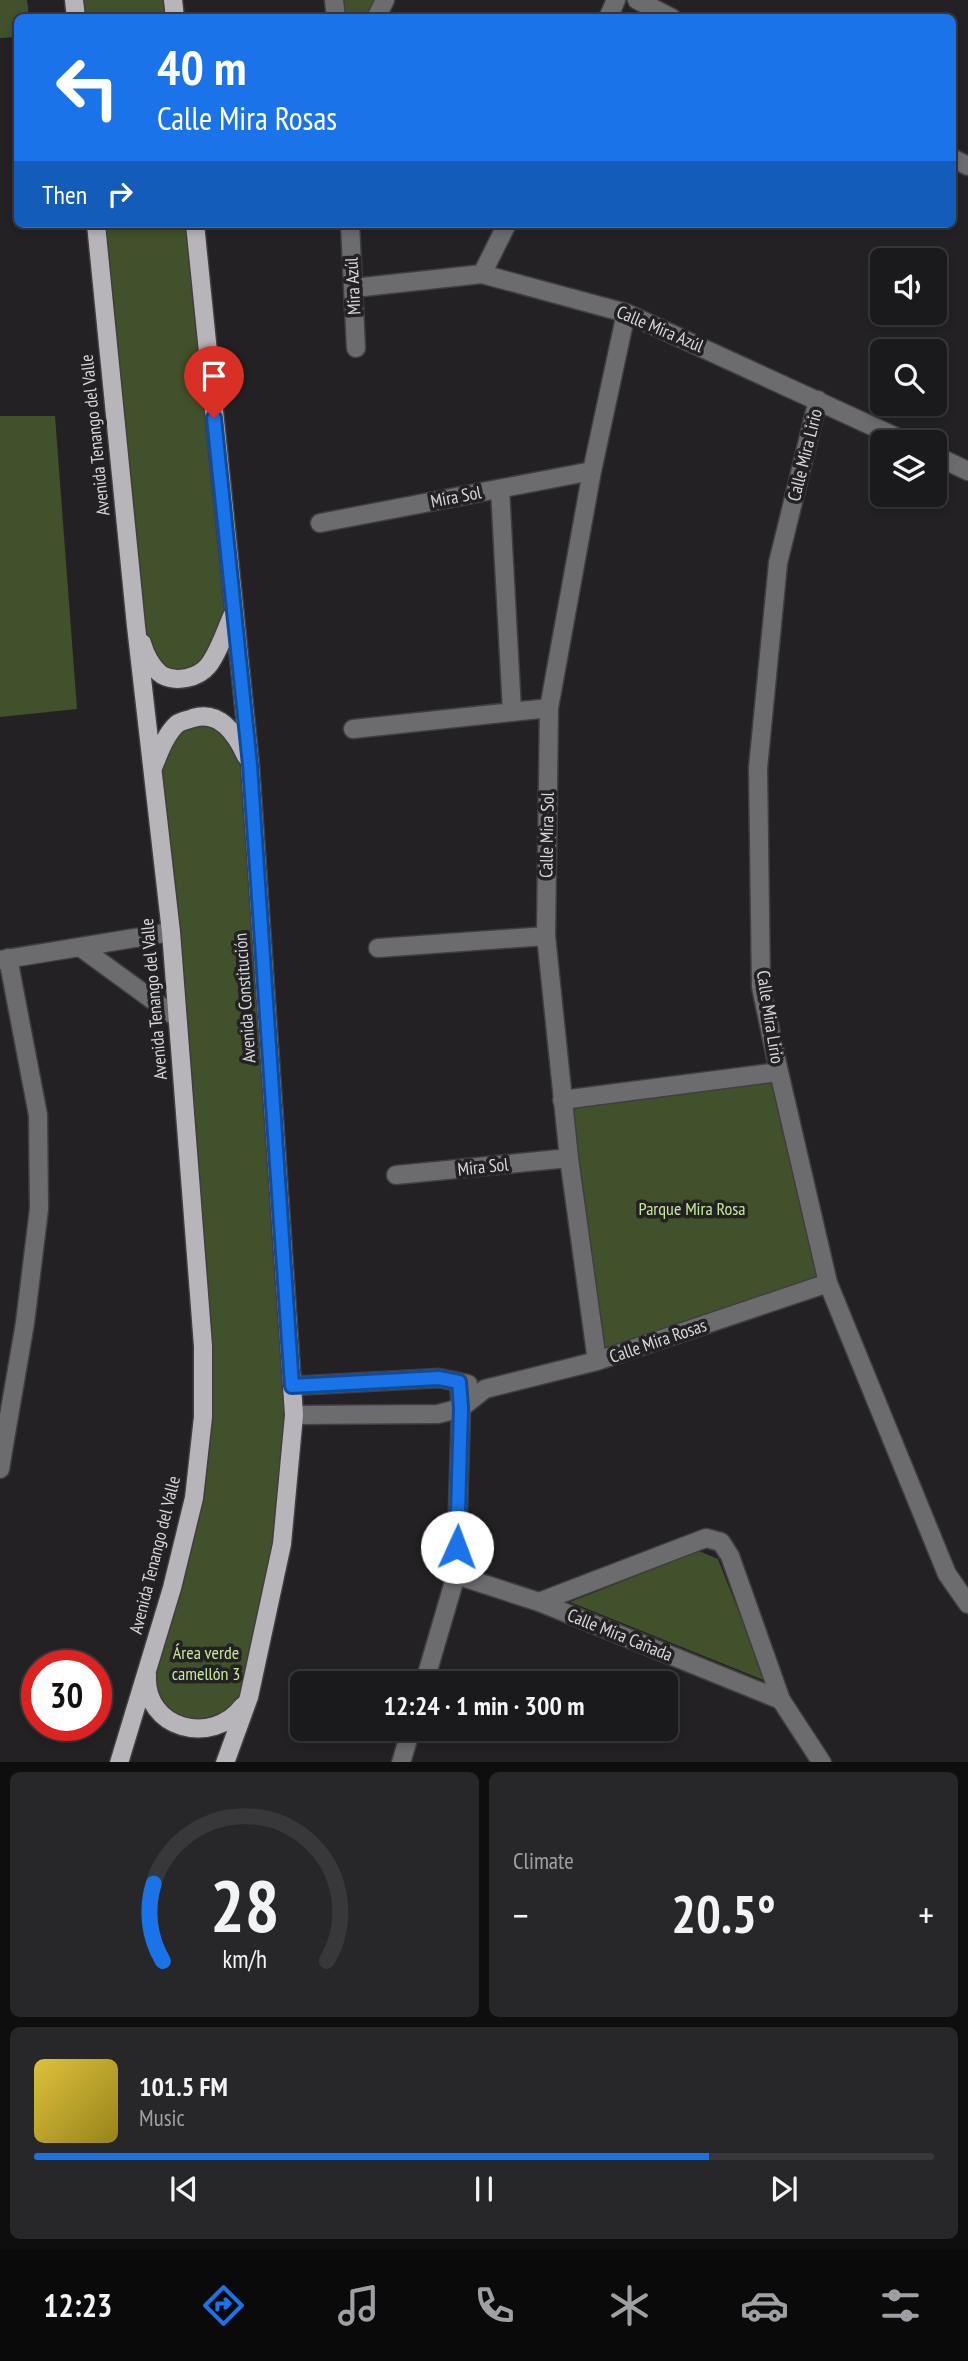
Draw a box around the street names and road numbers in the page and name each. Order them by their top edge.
street label: Mira Azúl [339,256,365,315]
street label: Calle Mira Azúl [613,300,708,357]
street label: Avenida Tenango del Valle [75,353,114,517]
street label: Calle Mira Lirio [782,406,827,503]
street label: Mira Sol [429,480,484,513]
street label: Calle Mira Sol [534,791,559,878]
street label: Avenida Tenango del Valle [135,917,172,1081]
street label: Avenida Constitución [228,932,261,1064]
street label: Calle Mira Lirio [752,969,789,1065]
street label: Mira Sol [456,1152,510,1181]
street label: Calle Mira Rosas [606,1313,709,1368]
street label: Avenida Tenango del Valle [124,1474,185,1636]
street label: Calle Mira Cañada [564,1603,676,1666]

